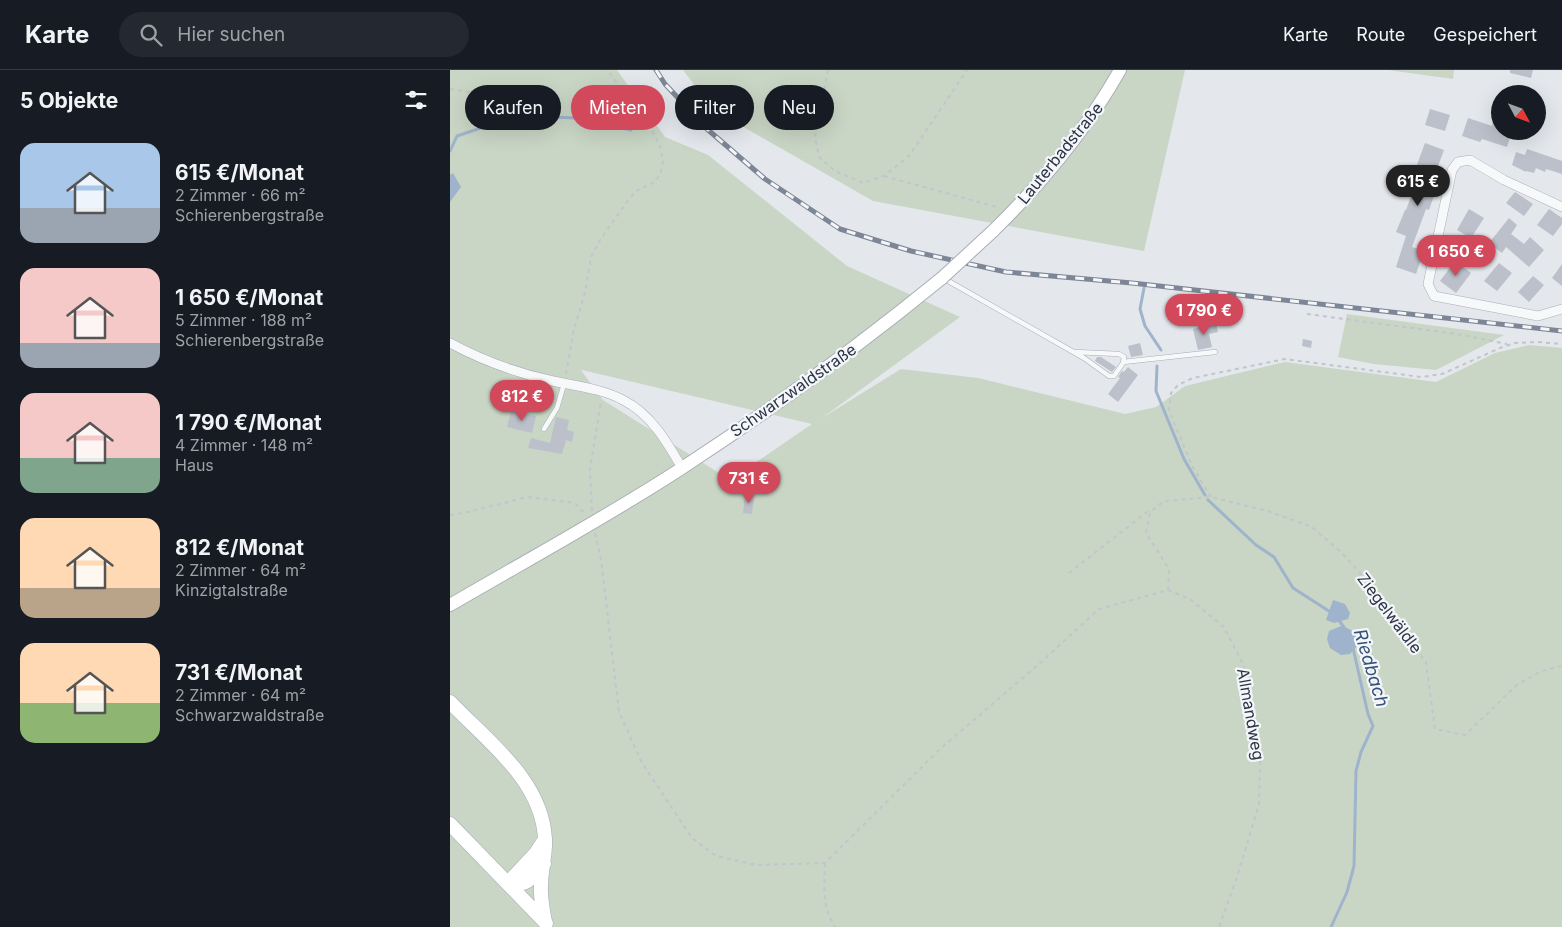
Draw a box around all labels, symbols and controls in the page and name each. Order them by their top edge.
search box [119,12,469,57]
text: Karte [25,20,89,49]
icon: search [137,21,165,49]
text: Hier suchen [177,23,285,46]
text: Karte [1283,24,1328,45]
text: Route [1356,24,1405,45]
text: Gespeichert [1433,24,1537,45]
chip: Kaufen [465,85,561,130]
chip: Mieten [571,85,665,130]
chip: Filter [675,85,754,130]
chip: Neu [764,85,834,130]
north arrow [1491,85,1546,140]
map controls [1491,85,1546,140]
icon: filters [402,86,430,114]
text: 5 Objekte [20,88,118,113]
street label: Lauterbadstraße [1013,98,1107,208]
text: 615 €/Monat [175,160,304,185]
icon: home [60,163,120,223]
pin: 615 € [1383,164,1453,207]
text: 615 € [1397,171,1439,191]
text: 2 Zimmer · 66 m² [175,185,306,205]
text: Schierenbergstraße [175,205,324,225]
pin: 1 650 € [1410,234,1502,277]
text: 1 650 € [1428,241,1484,261]
text: 1 650 €/Monat [175,285,323,310]
icon: home [60,288,120,348]
pin: 1 790 € [1158,294,1250,336]
text: 1 790 € [1176,300,1232,320]
text: 5 Zimmer · 188 m² [175,310,312,330]
text: Schierenbergstraße [175,330,324,350]
street label: Schwarzwaldstraße [726,339,860,441]
pin: 812 € [487,380,557,422]
text: 812 € [501,386,543,406]
text: 1 790 €/Monat [175,410,322,435]
icon: home [60,413,120,473]
text: 4 Zimmer · 148 m² [175,435,313,455]
text: Haus [175,455,214,475]
pin: 731 € [714,462,784,504]
text: 731 € [728,468,770,488]
text: 812 €/Monat [175,535,304,560]
icon: home [60,538,120,598]
text: 2 Zimmer · 64 m² [175,560,306,580]
street label: Ziegelwäldle [1353,569,1427,657]
text: Kinzigtalstraße [175,580,288,600]
water label: Riedbach [1350,626,1393,709]
text: 731 €/Monat [175,660,302,685]
icon: home [60,663,120,723]
street label: Allmandweg [1233,666,1269,762]
text: 2 Zimmer · 64 m² [175,685,306,705]
text: Schwarzwaldstraße [175,705,324,725]

